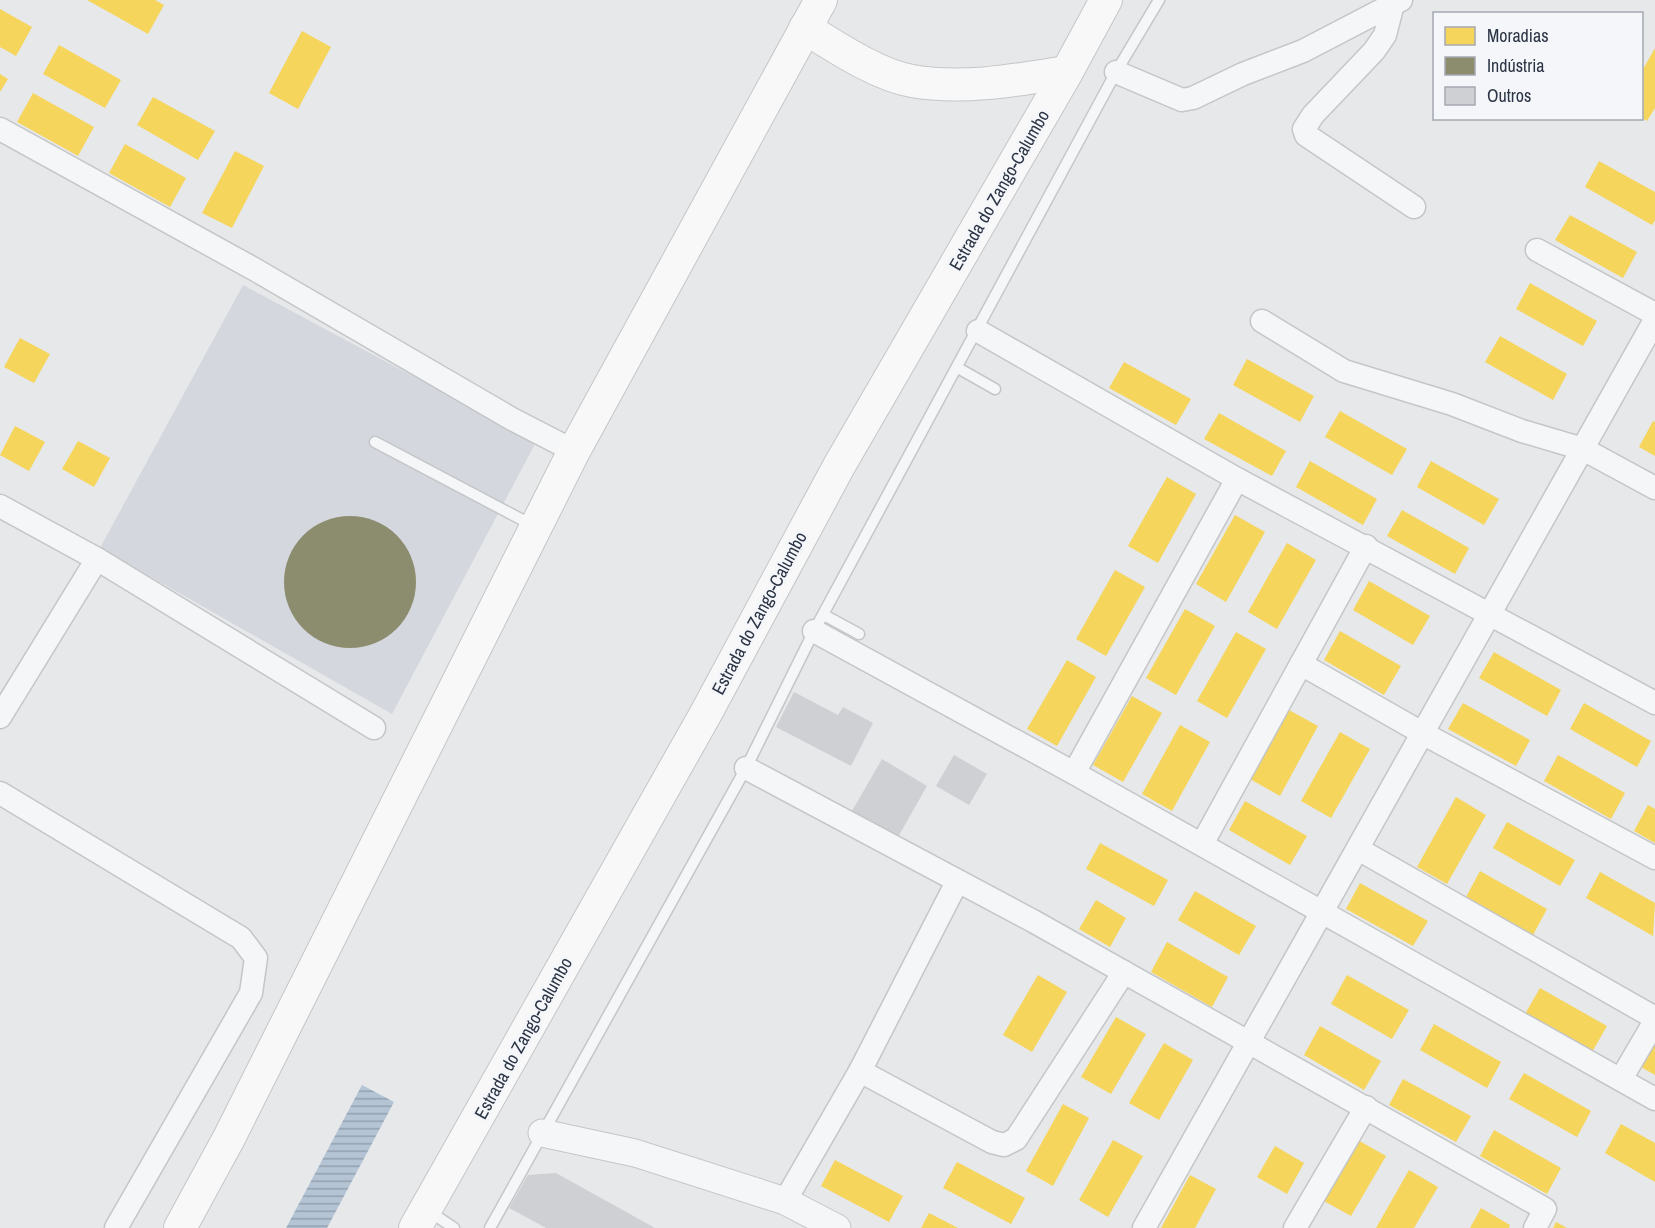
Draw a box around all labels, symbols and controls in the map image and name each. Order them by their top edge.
legend [1433,12,1643,120]
text: Moradias [1487,23,1549,48]
text: Indústria [1487,53,1544,78]
text: Outros [1487,83,1531,108]
street label: Estrada do Zango-Calumbo [943,105,1055,275]
street label: Estrada do Zango-Calumbo [705,527,813,699]
street label: Estrada do Zango-Calumbo [468,953,578,1123]

